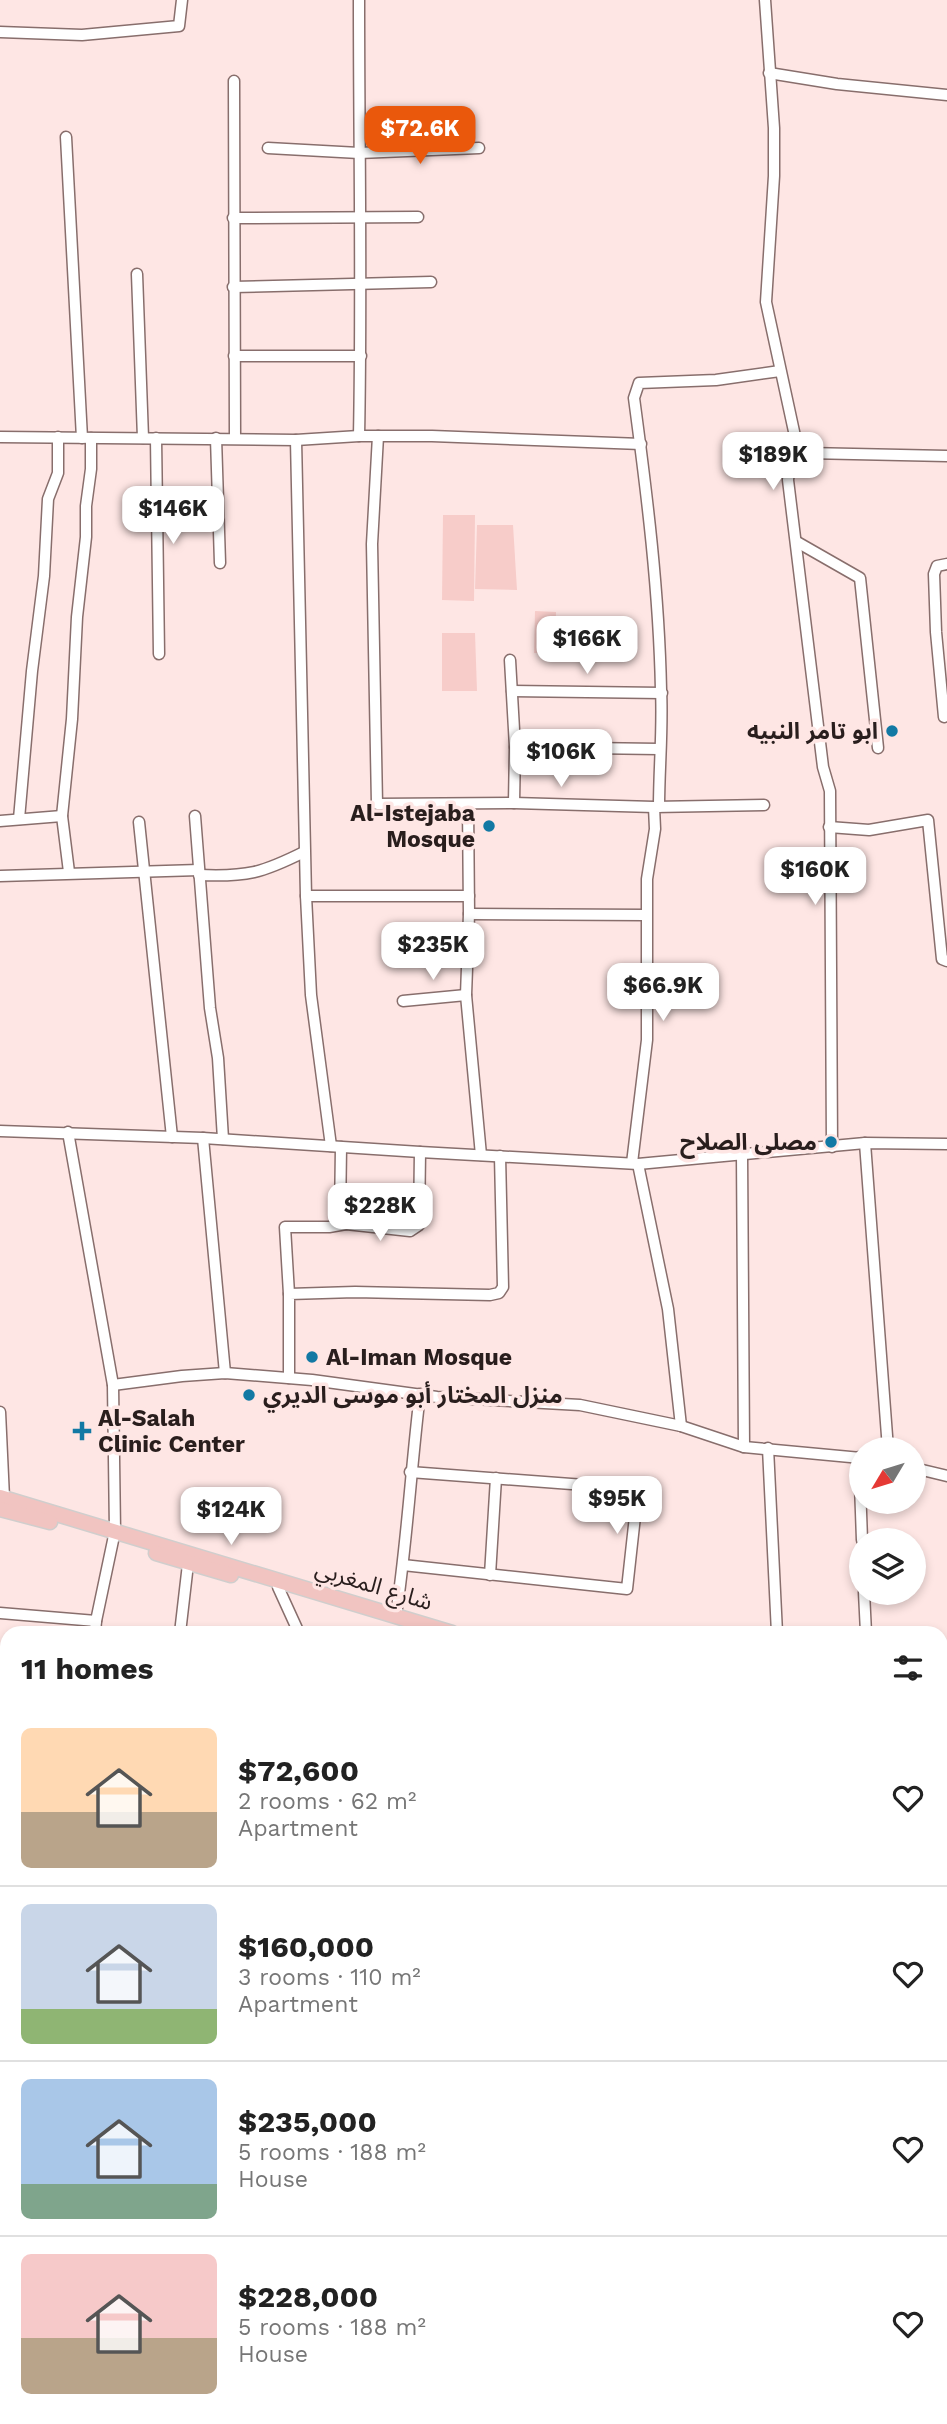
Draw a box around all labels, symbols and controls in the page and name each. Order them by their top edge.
pin: $72.6K [363,106,477,166]
text: $72.6K [380,115,460,142]
pin: $189K [724,433,822,492]
text: $189K [738,441,808,468]
pin: $146K [124,486,222,546]
text: $146K [138,495,208,522]
pin: $166K [538,616,636,676]
text: $166K [553,625,621,652]
place label: ابو تامر النبيه [747,718,878,745]
marker: ابو تامر النبيه [884,723,900,739]
pin: $106K [512,730,610,789]
text: $106K [526,738,596,765]
place label: Al-Istejaba Mosque [350,800,476,853]
marker: Al-Istejaba Mosque [481,818,497,834]
pin: $160K [766,848,864,907]
text: $160K [780,856,850,883]
pin: $235K [384,922,482,982]
text: $235K [397,931,469,958]
pin: $66.9K [606,964,720,1023]
text: $66.9K [623,972,703,999]
place label: مصلى الصلاح [680,1129,817,1159]
marker: مصلى الصلاح [823,1134,839,1150]
pin: $228K [331,1184,429,1243]
text: $228K [344,1192,416,1219]
place label: Al-Iman Mosque [326,1344,512,1371]
marker: Al-Iman Mosque [304,1349,320,1365]
place label: منزل المختار أبو موسى الديري [263,1381,563,1413]
marker: منزل المختار أبو موسى الديري [241,1387,257,1403]
place label: Al-Salah Clinic Center [98,1405,245,1458]
marker: Al-Salah Clinic Center [72,1421,92,1441]
north arrow [849,1437,926,1514]
map controls [849,1437,926,1605]
pin: $95K [576,1476,658,1536]
text: $95K [588,1485,646,1512]
pin: $124K [182,1488,280,1547]
text: $124K [197,1496,265,1523]
button: layers [849,1528,926,1605]
street label: شارع المغربي [311,1555,436,1619]
icon: filters [889,1649,927,1687]
text: 11 homes [21,1651,154,1686]
text: $72,600 [238,1753,359,1788]
icon: home [77,1756,161,1840]
icon: heart [889,1779,927,1817]
text: 2 rooms · 62 m² [238,1788,416,1815]
text: Apartment [238,1815,358,1842]
text: $160,000 [238,1929,374,1964]
icon: home [77,1932,161,2016]
icon: heart [889,1955,927,1993]
text: 3 rooms · 110 m² [238,1964,421,1991]
text: Apartment [238,1991,358,2018]
text: $235,000 [238,2104,377,2139]
icon: home [77,2107,161,2191]
icon: heart [889,2130,927,2168]
text: 5 rooms · 188 m² [238,2139,426,2166]
text: House [238,2166,308,2193]
text: $228,000 [238,2279,378,2314]
icon: home [77,2282,161,2366]
icon: heart [889,2305,927,2343]
text: 5 rooms · 188 m² [238,2314,426,2341]
text: House [238,2341,308,2368]

